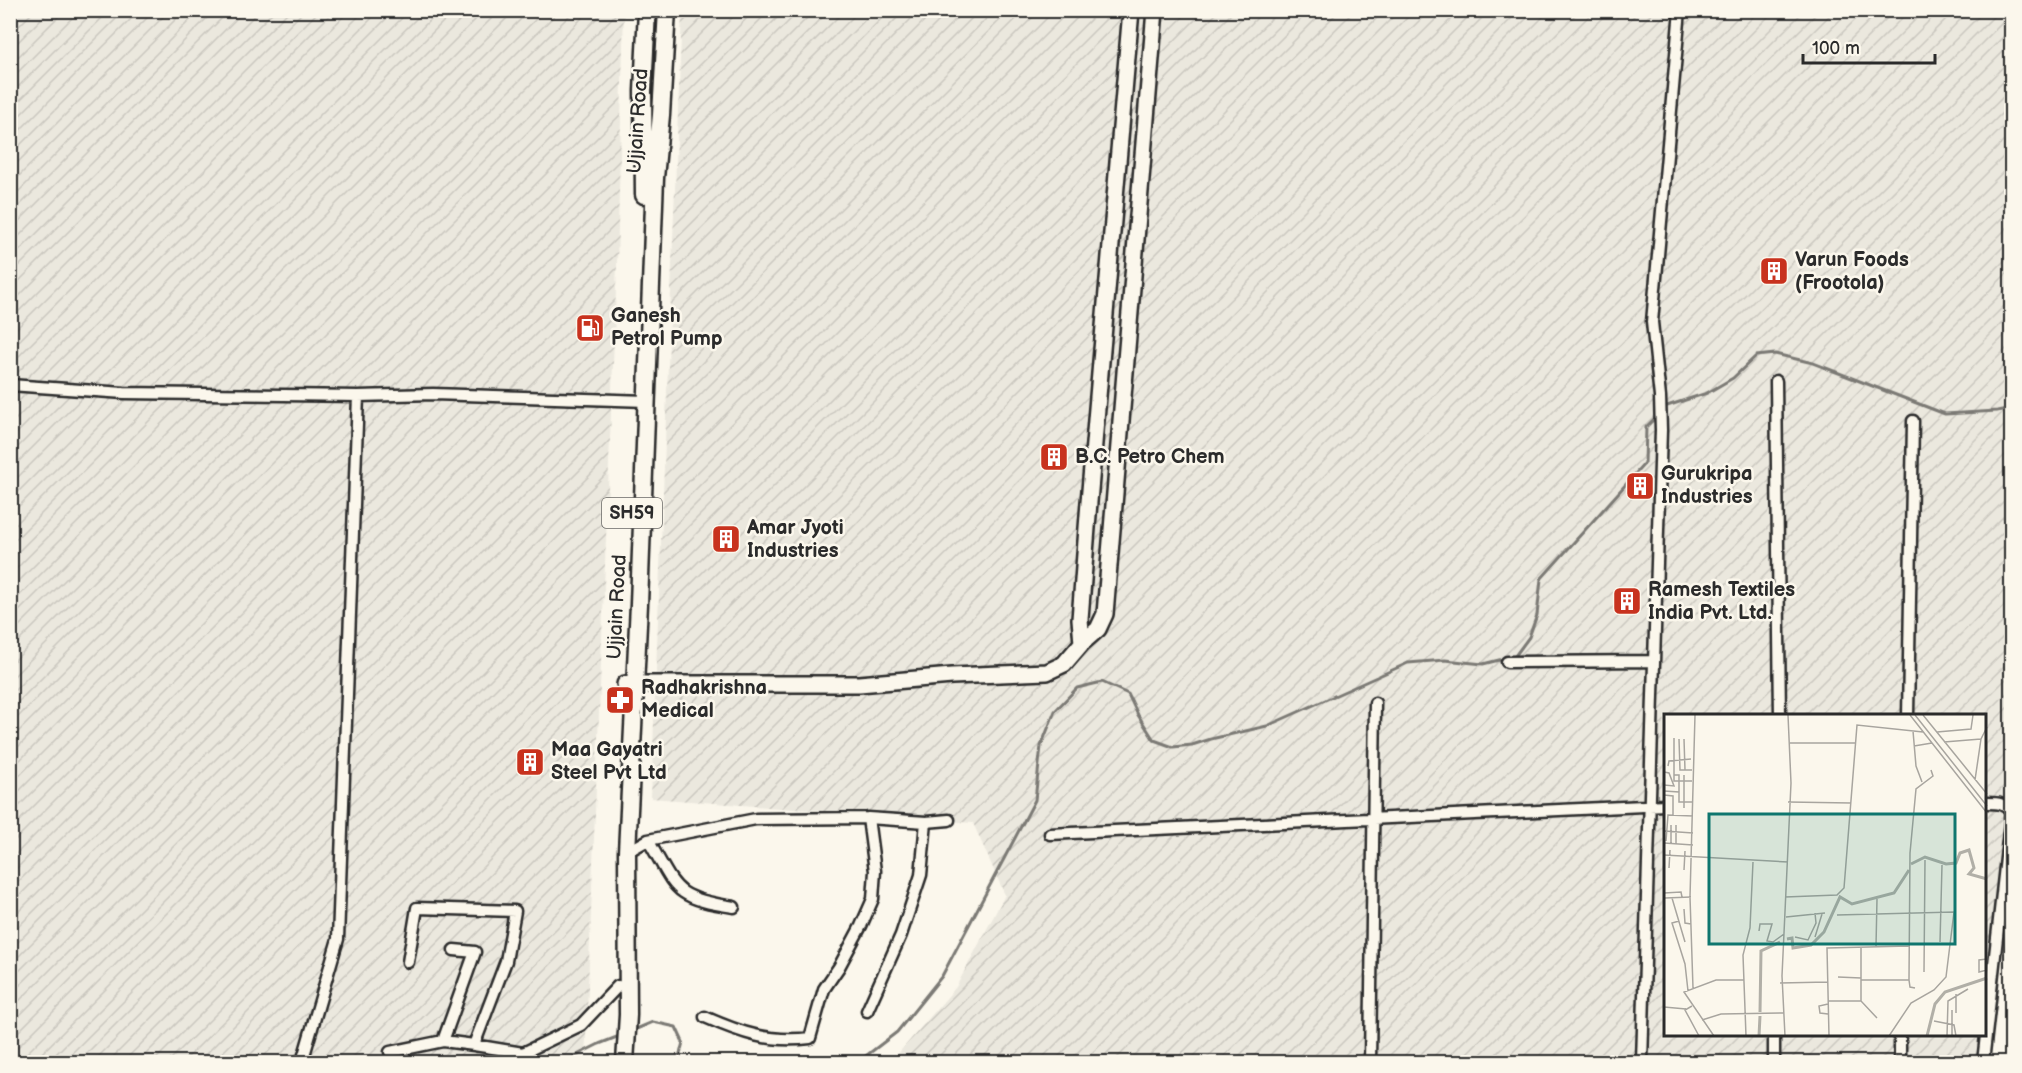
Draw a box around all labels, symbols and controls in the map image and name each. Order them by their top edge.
scale bar [1803,27,1935,65]
text: 100 m [1812,38,1860,59]
street label: Ujjain Road [622,68,654,174]
place label: Varun Foods (Frootola) [1795,248,1909,295]
building icon: Varun Foods (Frootola) [1758,255,1790,287]
place label: Ganesh Petrol Pump [611,304,722,351]
fuel station icon: Ganesh Petrol Pump [574,312,606,344]
building icon: B.C. Petro Chem [1038,441,1070,473]
place label: B.C. Petro Chem [1075,445,1225,469]
place label: Gurukripa Industries [1661,462,1753,509]
building icon: Gurukripa Industries [1624,470,1656,502]
road number: SH59 [602,498,662,528]
place label: Amar Jyoti Industries [746,516,844,563]
building icon: Amar Jyoti Industries [710,523,742,555]
street label: Ujjain Road [602,554,632,660]
place label: Ramesh Textiles India Pvt. Ltd. [1648,578,1795,625]
building icon: Ramesh Textiles India Pvt. Ltd. [1611,585,1643,617]
place label: Radhakrishna Medical [641,676,767,723]
pharmacy icon: Radhakrishna Medical [604,684,636,716]
inset map [1664,714,1986,1037]
place label: Maa Gayatri Steel Pvt Ltd [551,738,667,785]
building icon: Maa Gayatri Steel Pvt Ltd [514,746,546,778]

